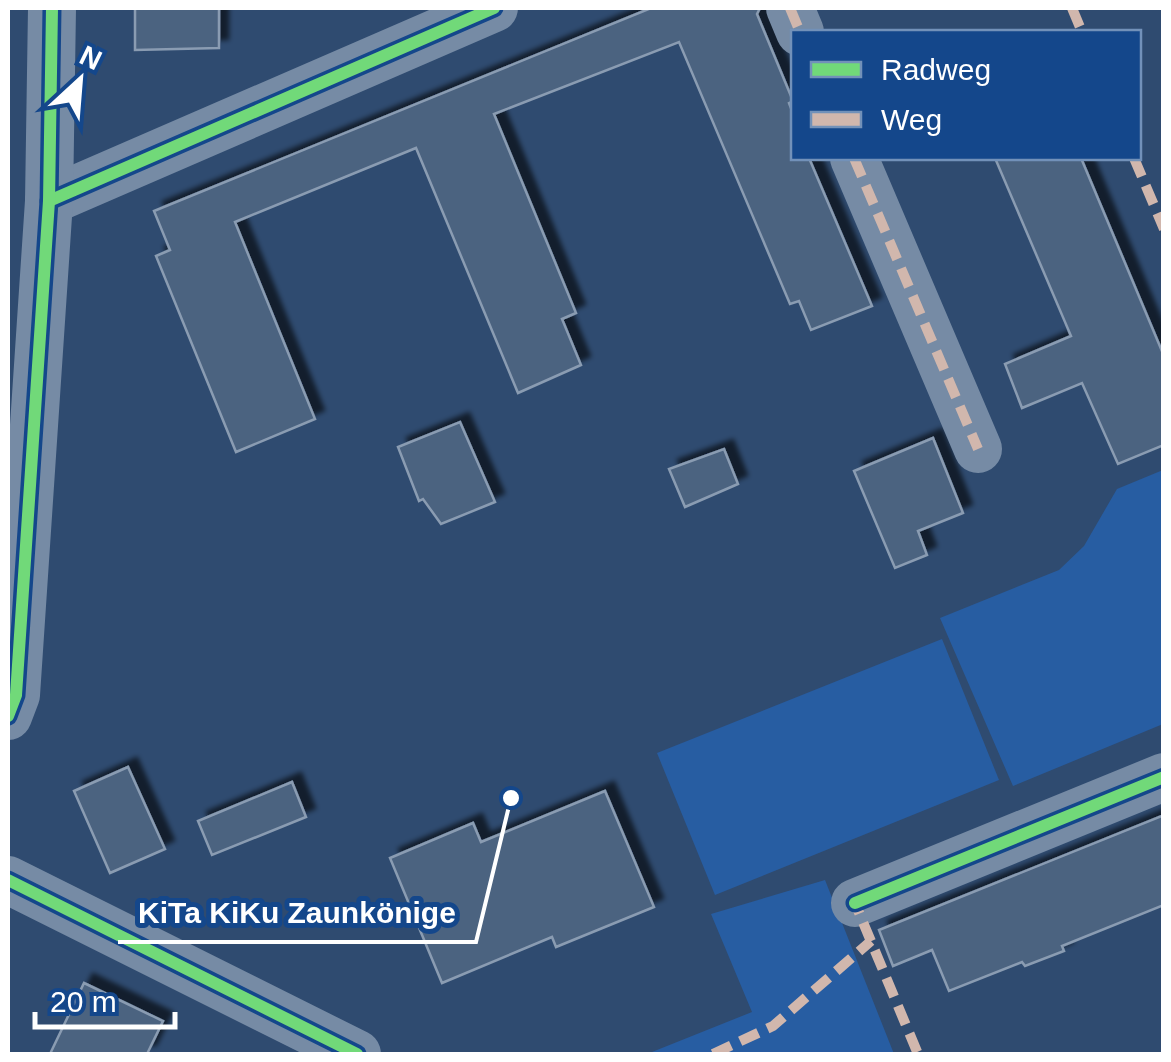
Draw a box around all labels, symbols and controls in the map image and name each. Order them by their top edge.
north arrow [30,30,130,130]
legend [791,30,1141,160]
text: N [75,40,107,76]
text: Radweg [881,53,991,86]
text: Weg [881,103,942,136]
callout: KiTa KiKu Zaunkönige [118,882,476,942]
text: KiTa KiKu Zaunkönige [138,896,456,929]
scale bar [35,967,175,1029]
text: 20 m [50,985,117,1018]

